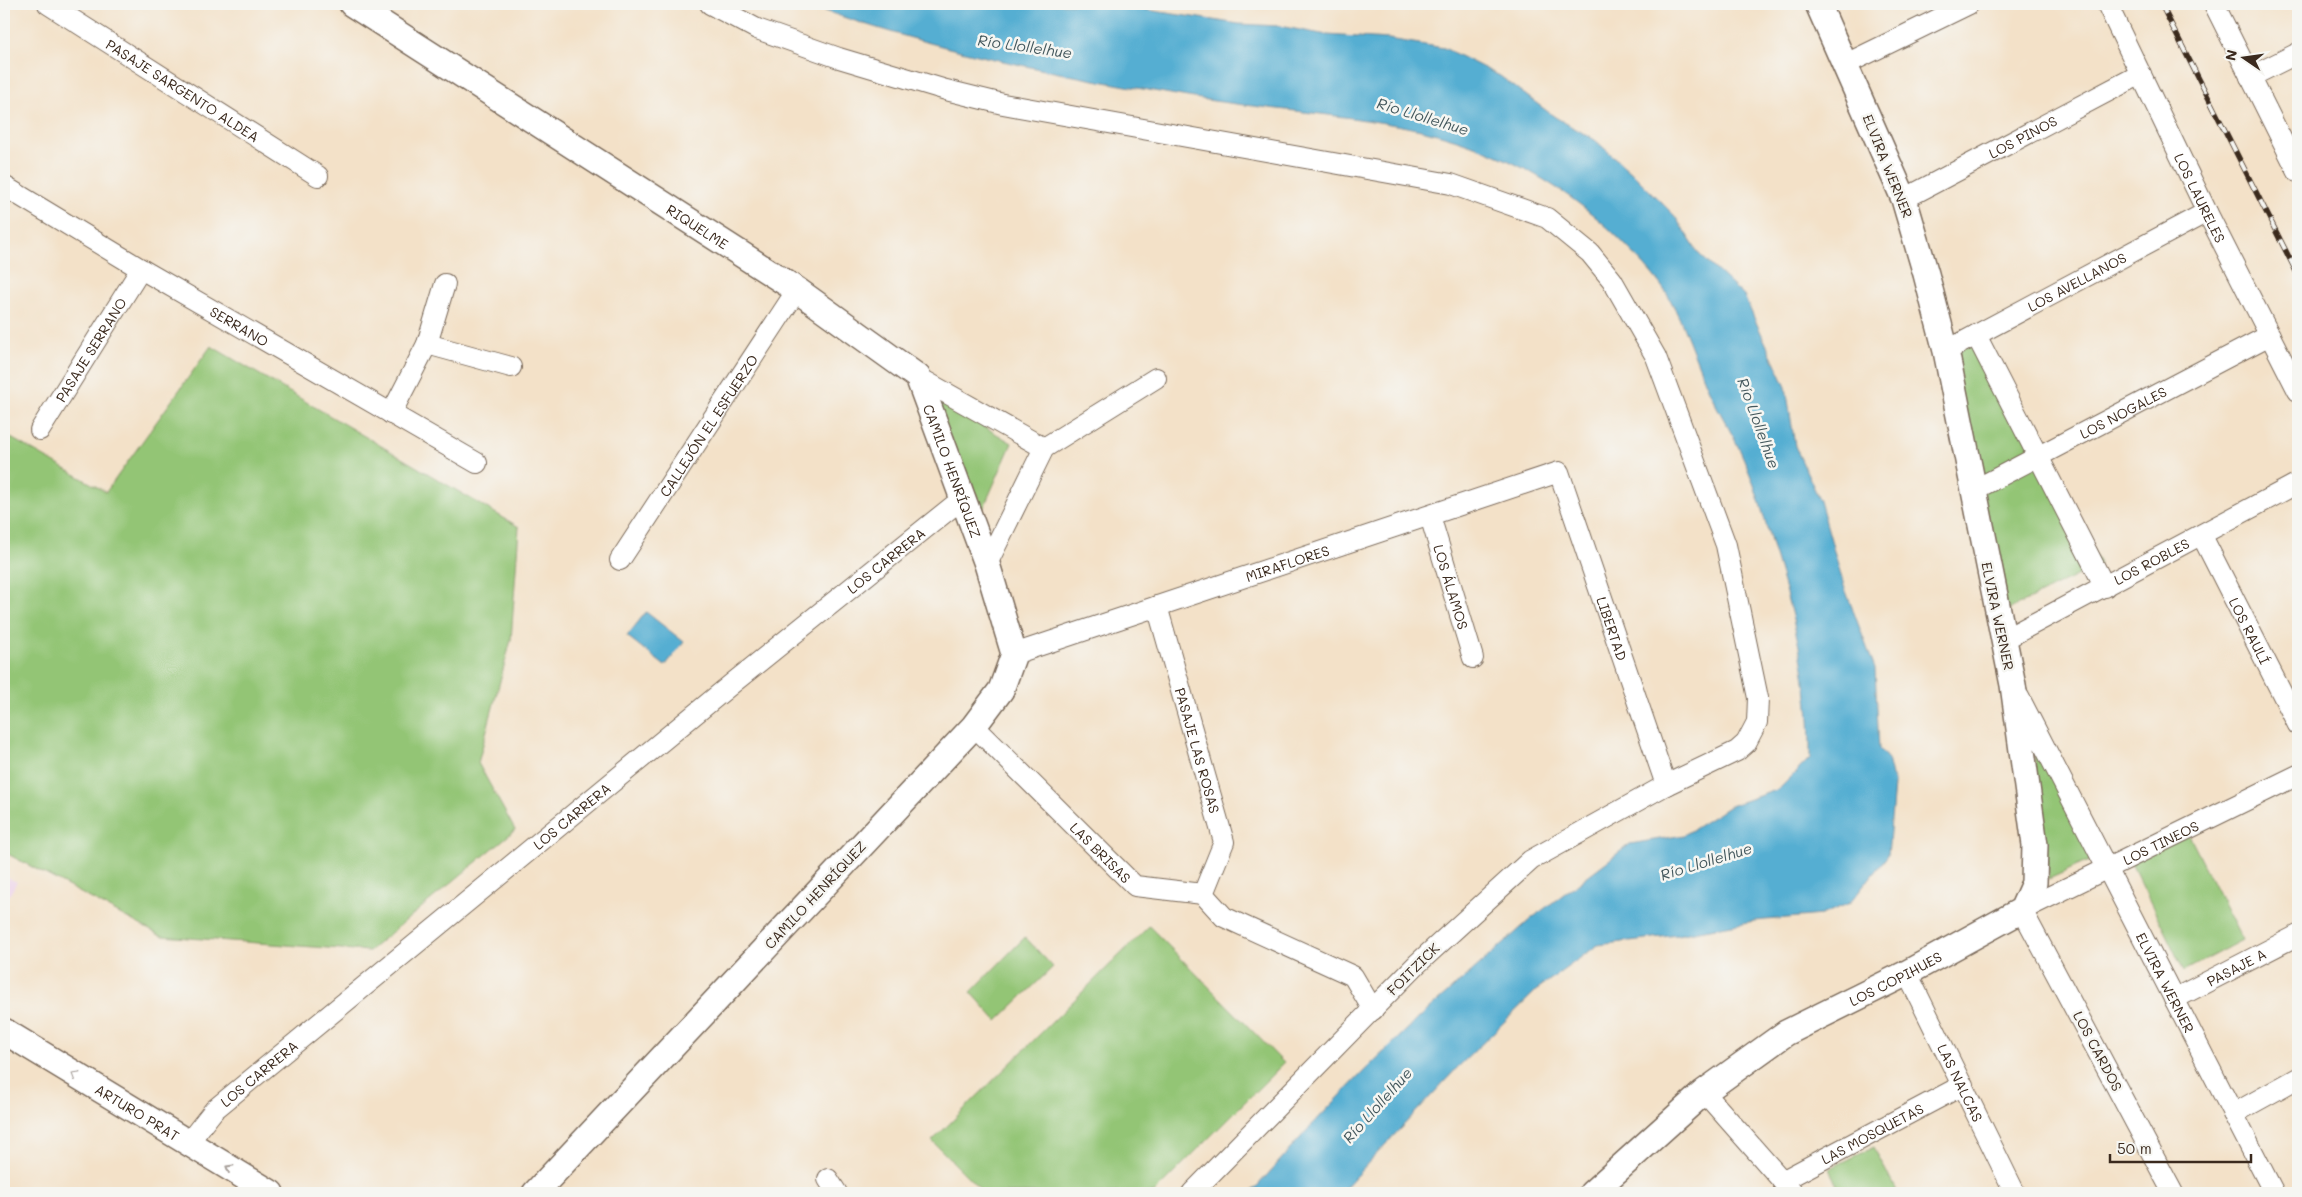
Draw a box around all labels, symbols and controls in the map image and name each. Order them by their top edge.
water label: Río Llollelhue [977,29,1073,63]
north arrow [2220,32,2270,82]
street label: PASAJE SARGENTO ALDEA [103,34,263,146]
text: N [2220,48,2241,62]
water label: Río Llollelhue [1375,93,1471,139]
street label: ELVIRA WERNER [1859,111,1917,221]
street label: LOS PINOS [1985,111,2060,162]
street label: LOS LAURELES [2170,150,2230,246]
street label: RIQUELME [663,199,732,253]
street label: LOS AVELLANOS [2024,247,2129,315]
street label: PASAJE SERRANO [51,294,130,405]
street label: SERRANO [207,301,272,350]
street label: CALLEJÓN EL ESFUERZO [655,350,762,500]
water label: Río Llollelhue [1733,375,1785,471]
street label: LOS NOGALES [2076,381,2170,443]
street label: CAMILO HENRÍQUEZ [919,401,986,540]
street label: LOS CARRERA [843,523,929,597]
street label: LOS ROBLES [2110,533,2192,589]
street label: MIRAFLORES [1243,540,1332,586]
street label: LOS ÁLAMOS [1430,542,1473,632]
street label: ELVIRA WERNER [1977,560,2019,672]
street label: LIBERTAD [1593,594,1632,663]
street label: LOS RAULÍ [2225,594,2275,667]
street label: PASAJE LAS ROSAS [1171,685,1225,816]
street label: LOS CARRERA [529,778,614,853]
street label: LOS TINEOS [2119,816,2202,869]
street label: LAS BRISAS [1066,818,1136,887]
street label: CAMILO HENRÍQUEZ [760,837,870,953]
water label: Río Llollelhue [1658,838,1754,884]
street label: ELVIRA WERNER [2132,929,2199,1036]
street label: FOITZICK [1383,938,1444,999]
street label: PASAJE A [2203,944,2269,990]
street label: LOS COPIHUES [1846,946,1945,1010]
street label: LOS CARDOS [2069,1008,2127,1094]
street label: LOS CARRERA [216,1036,302,1111]
street label: LAS NALCAS [1934,1040,1988,1125]
water label: Río Llollelhue [1338,1063,1416,1147]
one-way arrow [72,1071,81,1081]
street label: ARTURO PRAT [92,1079,183,1145]
street label: LAS MOSQUETAS [1818,1098,1927,1168]
scale bar [2110,1132,2251,1164]
text: 50 m [2117,1138,2152,1158]
one-way arrow [226,1164,235,1174]

